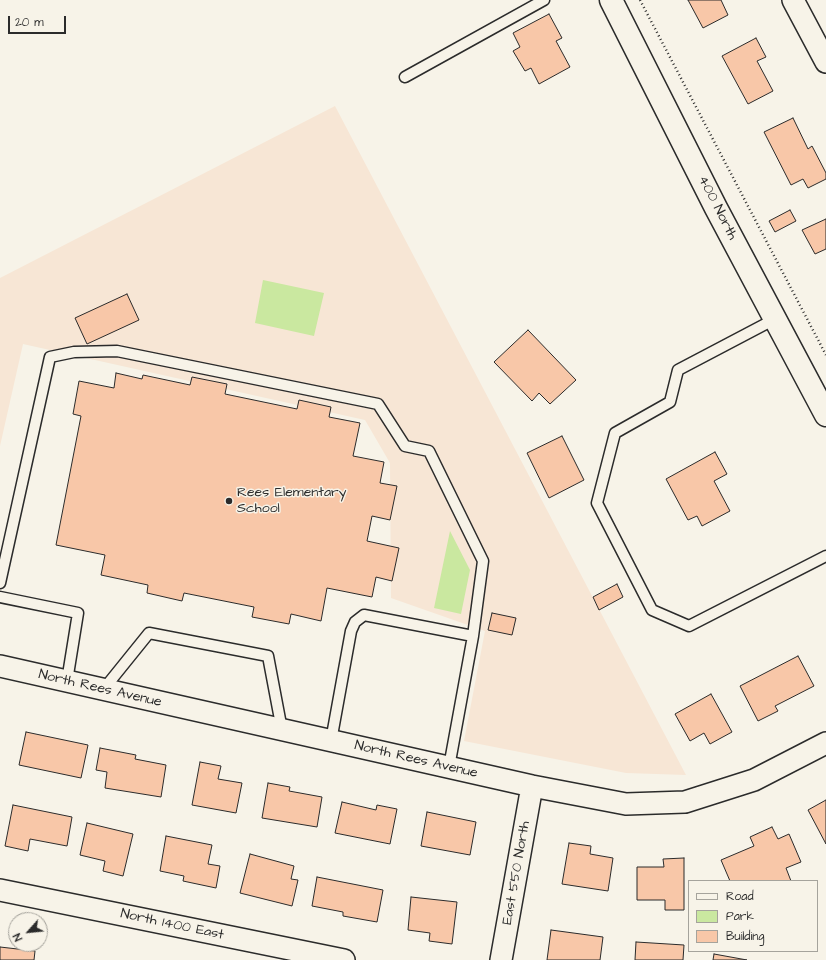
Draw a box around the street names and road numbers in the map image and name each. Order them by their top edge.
street label: 400 North [694,173,740,243]
street label: North Rees Avenue [37,667,163,711]
street label: North Rees Avenue [353,738,479,782]
street label: East 550 North [500,820,534,926]
street label: North 1400 East [119,906,225,944]

